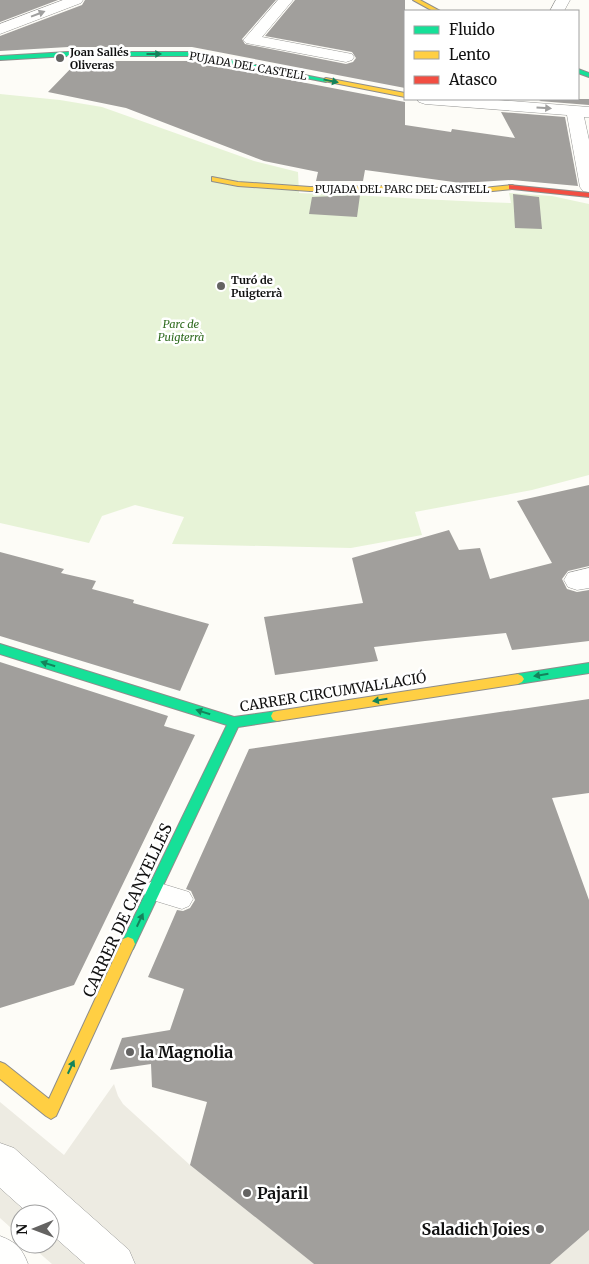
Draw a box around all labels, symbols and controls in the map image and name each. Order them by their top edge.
one-way arrow [31,10,46,18]
legend [404,10,579,100]
text: Fluido [449,20,495,39]
place label: Joan Sallés Oliveras [69,45,129,72]
text: Lento [449,45,491,64]
street label: PUJADA DEL CASTELL [188,49,308,83]
one-way arrow [146,50,162,58]
marker: Joan Sallés Oliveras [54,52,66,64]
text: Atasco [448,70,497,89]
one-way arrow [324,77,340,85]
one-way arrow [536,105,552,113]
street label: PUJADA DEL PARC DEL CASTELL [315,182,490,196]
place label: Turó de Puigterrà [231,273,282,300]
marker: Turó de Puigterrà [215,280,227,292]
park label: Parc de Puigterrà [158,317,204,344]
one-way arrow [41,660,56,668]
street label: CARRER CIRCUMVAL·LACIÓ [238,668,428,716]
one-way arrow [532,672,548,680]
one-way arrow [372,696,388,704]
one-way arrow [196,708,211,716]
street label: CARRER DE CANYELLES [78,820,176,1000]
one-way arrow [136,913,144,927]
place label: la Magnolia [140,1042,233,1062]
marker: la Magnolia [124,1046,136,1058]
one-way arrow [68,1060,76,1074]
place label: Pajaril [257,1183,308,1203]
marker: Pajaril [241,1187,253,1199]
north arrow [10,1204,60,1254]
place label: Saladich Joies [421,1219,530,1239]
marker: Saladich Joies [534,1223,546,1235]
text: N [13,1224,31,1235]

